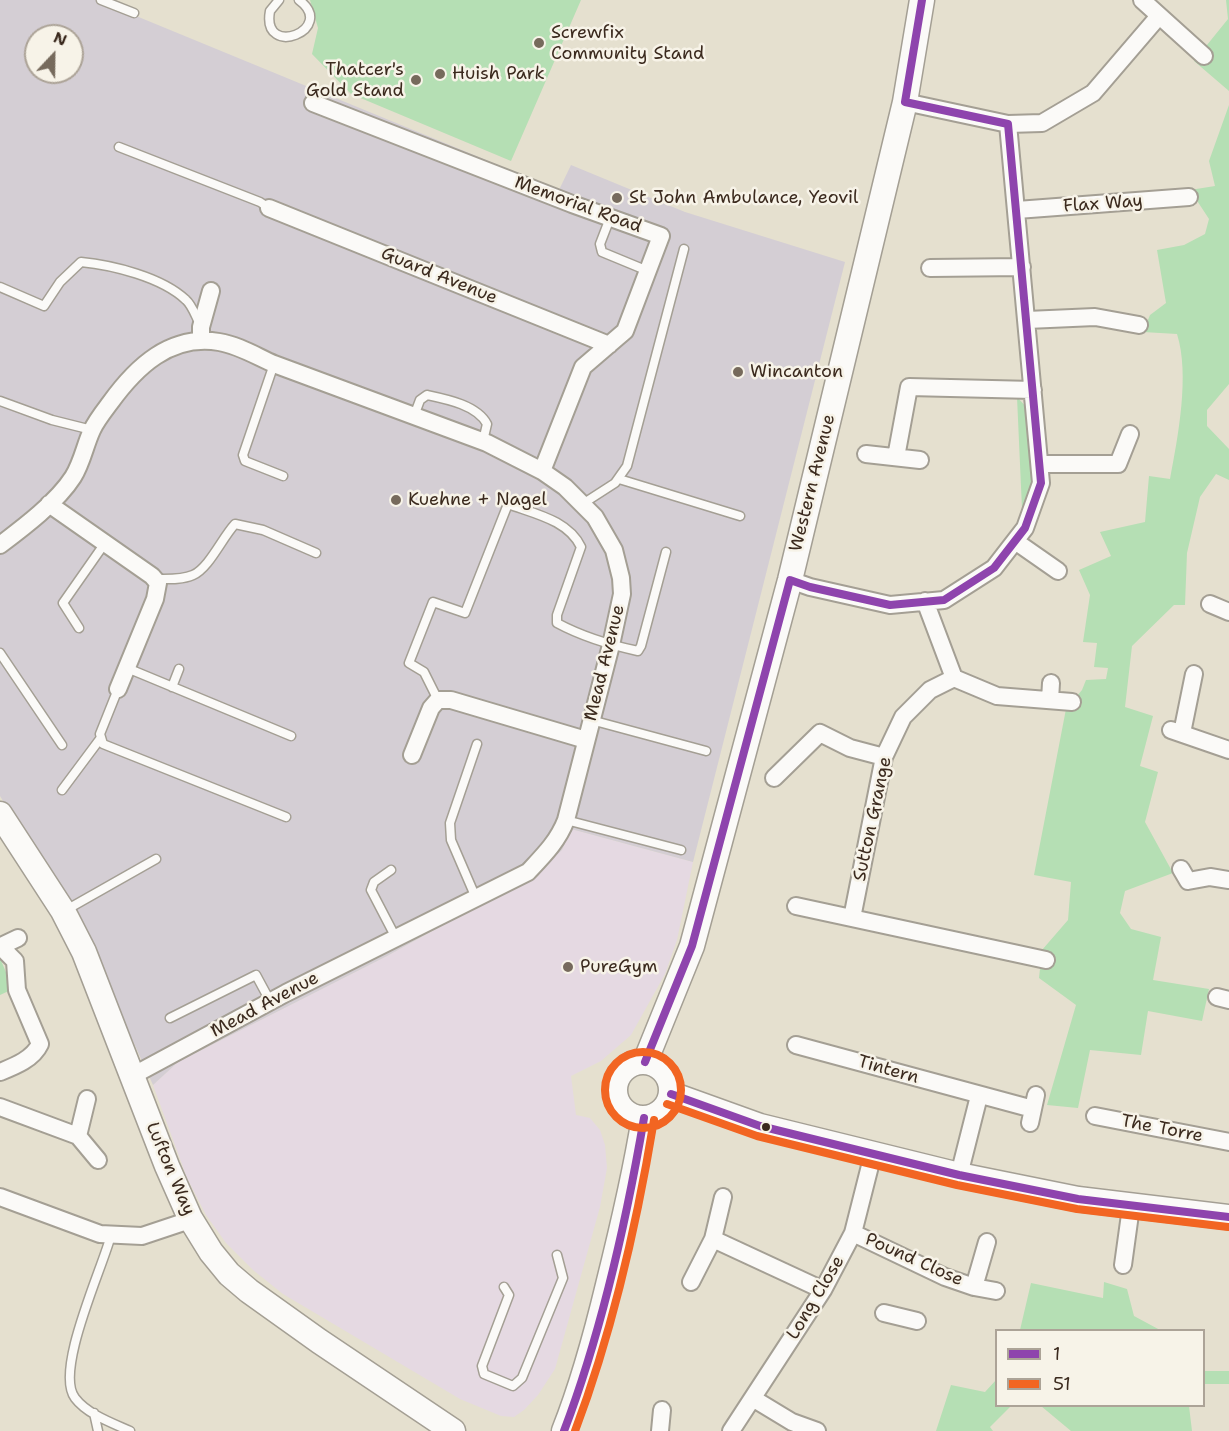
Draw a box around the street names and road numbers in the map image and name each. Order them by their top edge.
street label: Memorial Road [511,172,645,238]
street label: Flax Way [1062,190,1144,218]
street label: Guard Avenue [378,243,500,309]
street label: Western Avenue [785,412,841,554]
street label: Mead Avenue [580,603,630,723]
street label: Sutton Grange [849,755,897,883]
street label: Mead Avenue [207,967,323,1043]
street label: Tintern [855,1051,921,1089]
street label: The Torre [1119,1110,1205,1148]
street label: Lufton Way [141,1119,199,1219]
street label: Pound Close [862,1229,966,1291]
street label: Long Close [783,1252,849,1344]

